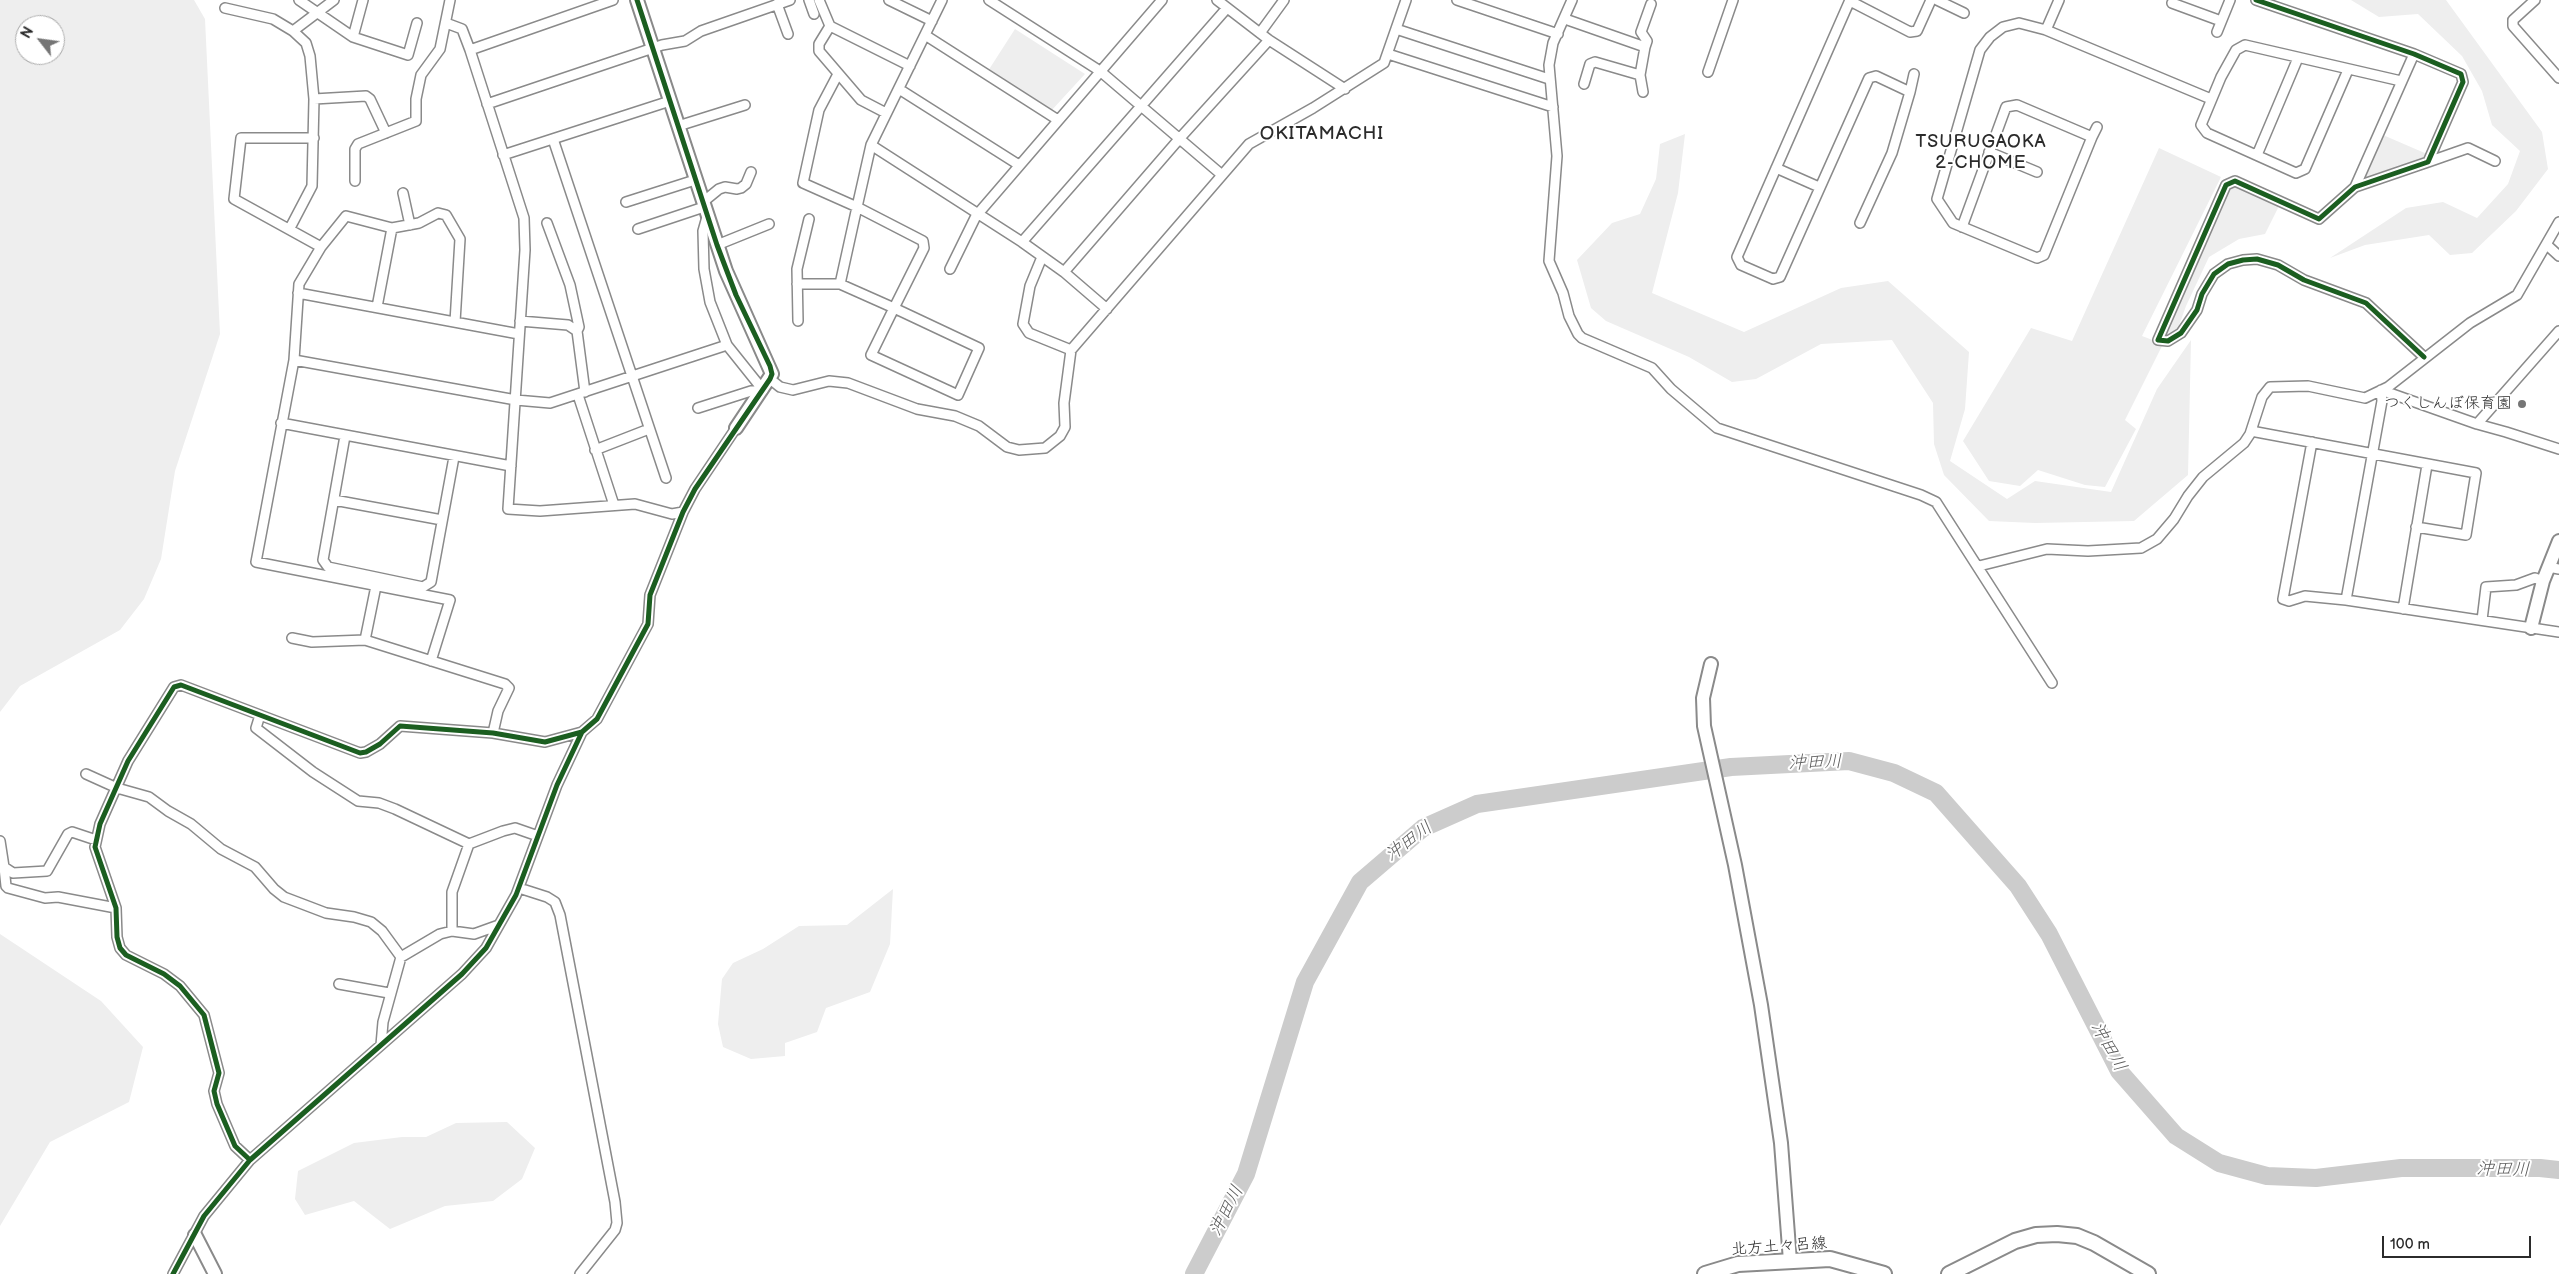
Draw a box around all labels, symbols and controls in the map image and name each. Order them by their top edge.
north arrow [15,15,65,65]
text: N [17,24,37,42]
district label: OKITAMACHI [1259,123,1385,145]
district label: TSURUGAOKA 2-CHOME [1914,131,2048,173]
place label: つくしんぼ保育園 [2384,394,2512,414]
marker: つくしんぼ保育園 [2516,398,2528,410]
water label: 沖田川 [1788,751,1842,775]
water label: 沖田川 [1381,817,1437,867]
water label: 沖田川 [2085,1018,2131,1076]
water label: 沖田川 [2476,1159,2530,1181]
water label: 沖田川 [1205,1182,1249,1240]
scale bar [2384,1226,2533,1258]
street label: 北方土々呂線 [1730,1234,1828,1260]
text: 100 m [2390,1235,2430,1254]

